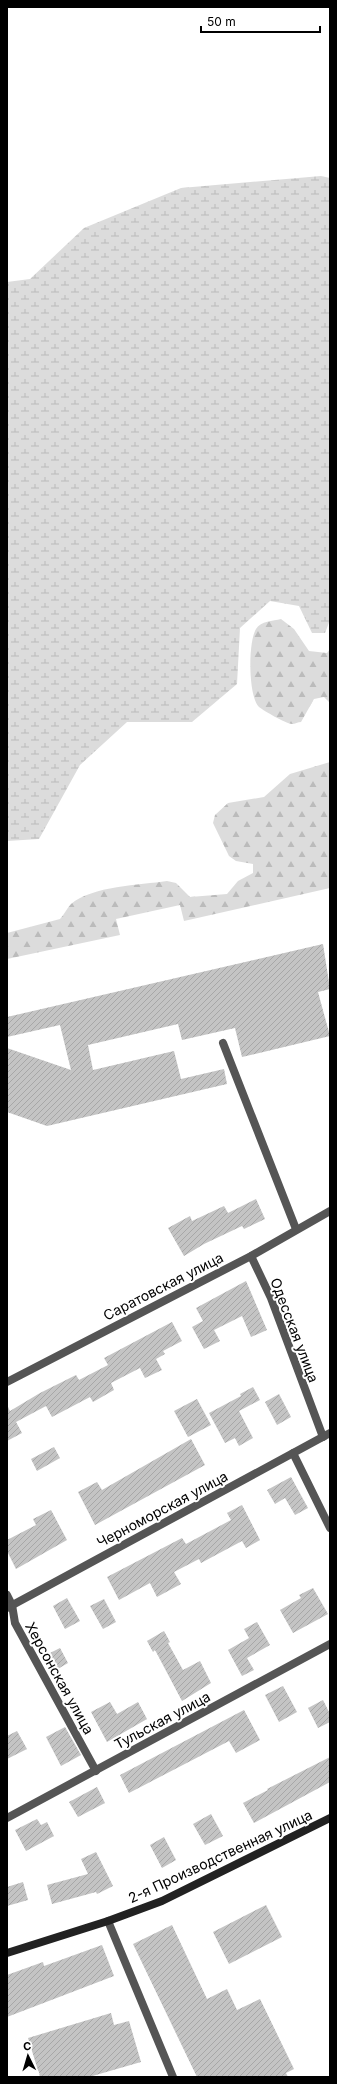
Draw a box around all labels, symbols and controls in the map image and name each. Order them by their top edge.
scale bar [201,8,320,34]
text: 50 m [207,14,236,29]
street label: Саратовская улица [100,1248,226,1324]
street label: Одесская улица [267,1275,323,1385]
street label: Черноморская улица [94,1467,230,1551]
street label: Херсонская улица [22,1619,98,1737]
street label: Тульская улица [111,1688,213,1752]
street label: 2-я Производственная улица [125,1806,315,1906]
north arrow [8,2036,48,2076]
text: С [22,2039,32,2053]

